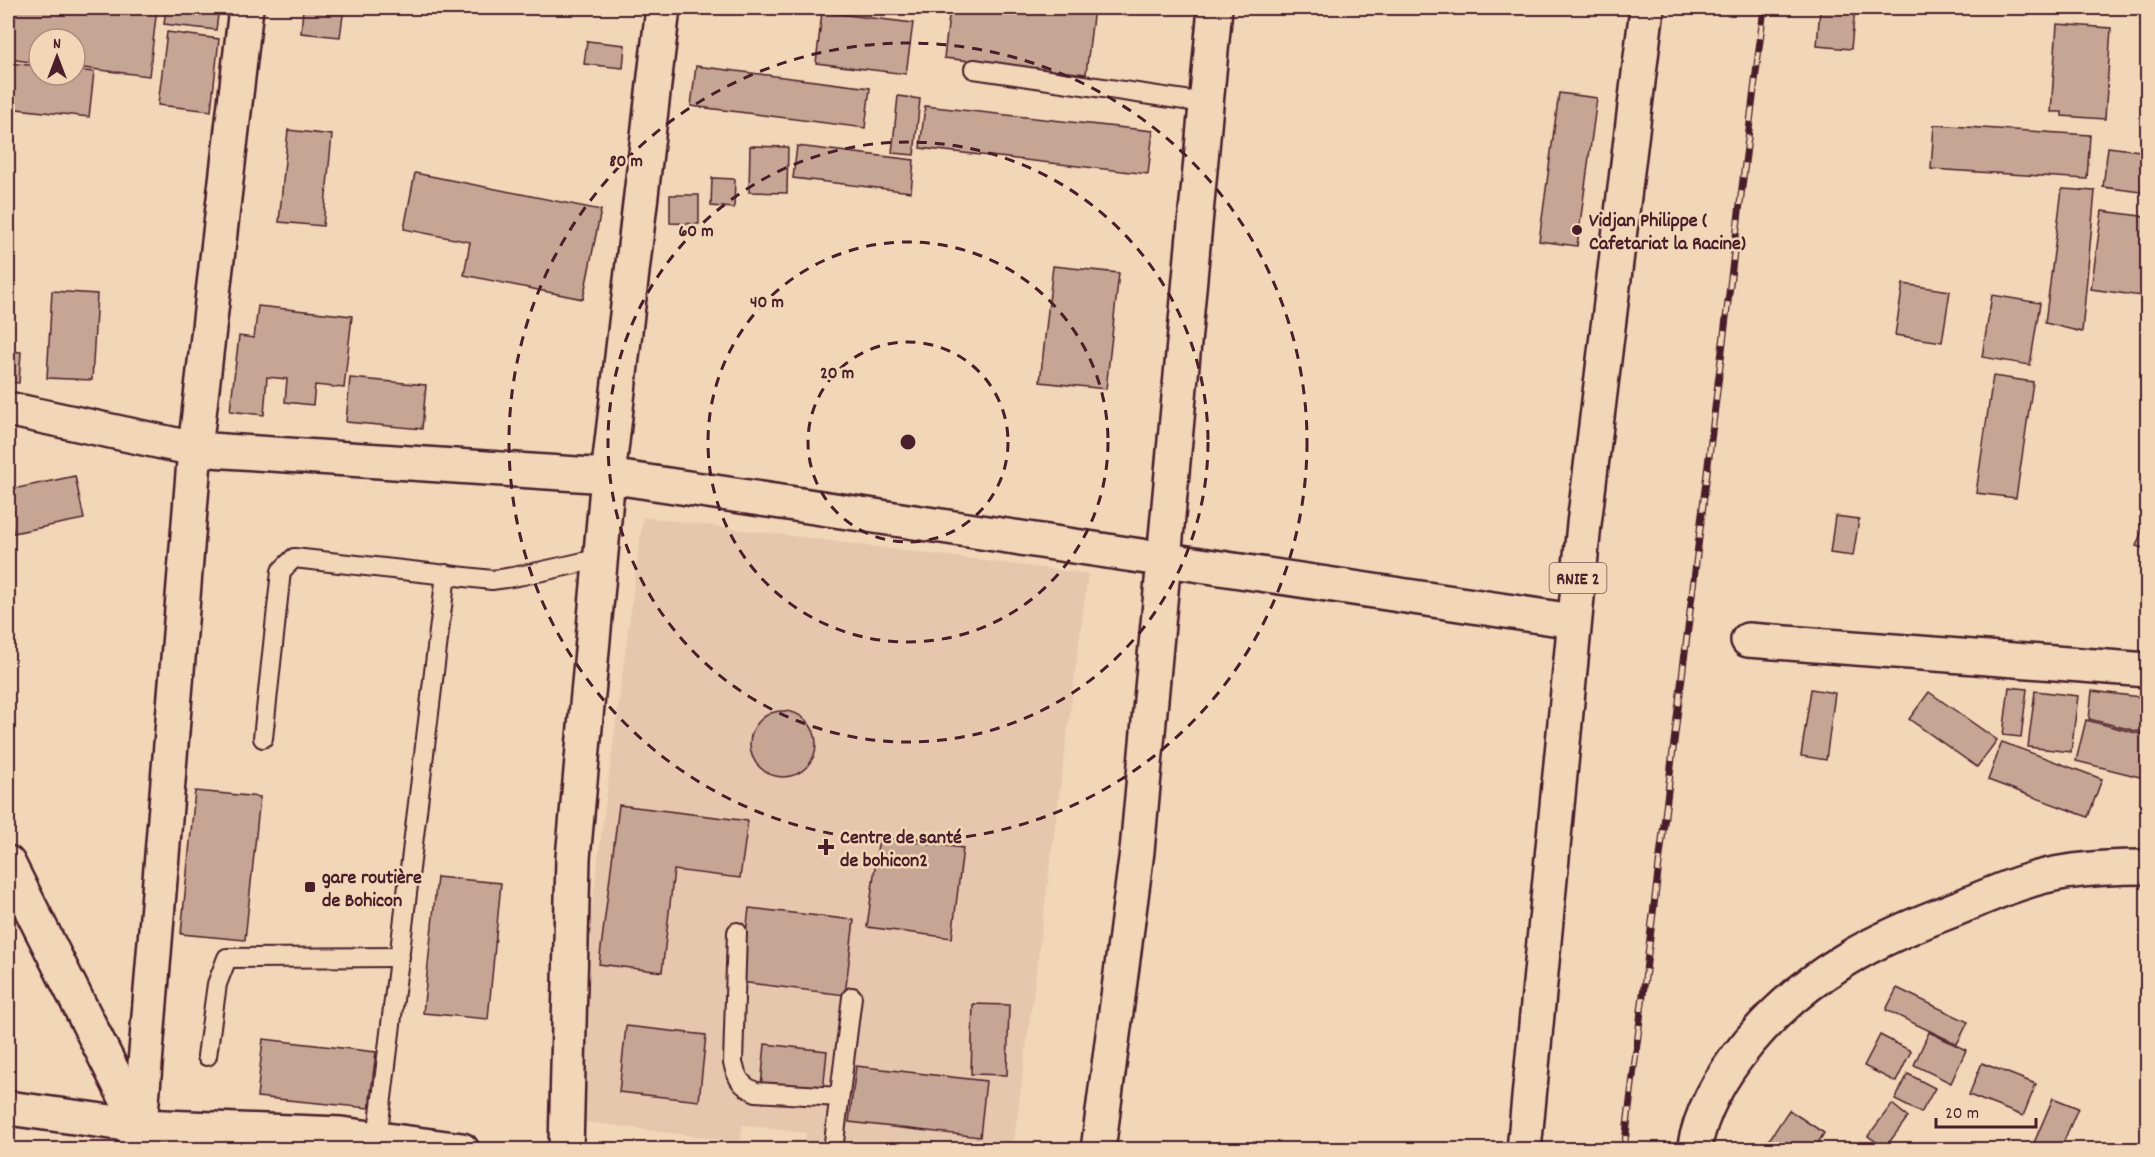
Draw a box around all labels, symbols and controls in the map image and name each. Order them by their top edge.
north arrow [27,27,87,87]
text: N [53,33,61,56]
text: 80 m [609,150,643,175]
place label: Vidjan Philippe ( Cafetariat la Racine) [1589,208,1746,259]
text: 60 m [678,220,714,245]
marker: Vidjan Philippe ( Cafetariat la Racine) [1570,223,1584,237]
text: 40 m [750,291,784,316]
text: 20 m [820,362,854,387]
centre of rings [898,432,918,452]
road number: RNIE 2 [1550,563,1606,593]
place label: Centre de santé de bohicon2 [840,825,962,876]
marker: Centre de santé de bohicon2 [817,838,835,856]
place label: gare routière de Bohicon [322,865,422,916]
marker: gare routière de Bohicon [303,880,317,894]
scale bar [1936,1091,2036,1129]
text: 20 m [1945,1102,1979,1127]

